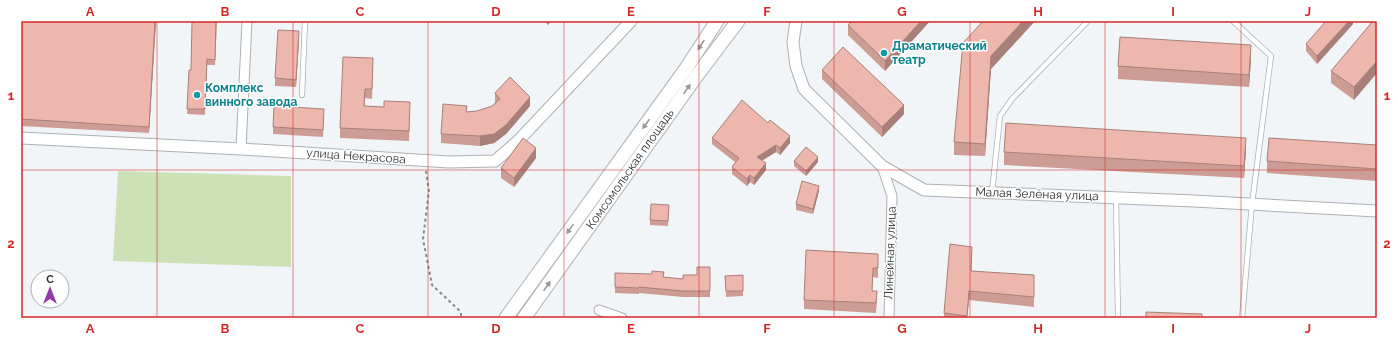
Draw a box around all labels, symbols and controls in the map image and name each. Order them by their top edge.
text: A [86,4,95,19]
text: B [221,4,230,19]
text: C [356,4,365,19]
text: D [491,4,501,19]
text: E [627,4,635,19]
text: F [763,4,771,19]
text: G [897,4,907,19]
text: H [1033,4,1043,19]
text: I [1171,4,1175,19]
text: J [1305,4,1311,19]
place label: Драматический театр [892,39,987,67]
one-way arrow [697,40,705,50]
marker: Драматический театр [879,48,889,58]
place label: Комплекс винного завода [205,81,298,109]
one-way arrow [683,84,691,95]
text: 1 [8,88,15,103]
text: 1 [1384,88,1391,103]
marker: Комплекс винного завода [192,90,202,100]
street label: Комсомольская площадь [583,106,677,232]
one-way arrow [642,119,650,129]
street label: улица Некрасова [306,146,406,166]
street label: Малая Зелёная улица [975,185,1099,203]
street label: Линейная улица [881,206,899,300]
one-way arrow [566,224,574,235]
text: 2 [7,236,15,251]
text: 2 [1383,236,1391,251]
north arrow [30,269,70,309]
text: С [46,273,54,286]
one-way arrow [543,281,551,292]
text: A [86,321,95,336]
text: B [221,321,230,336]
text: C [356,321,365,336]
text: D [491,321,501,336]
text: E [627,321,635,336]
text: F [763,321,771,336]
text: G [897,321,907,336]
text: H [1033,321,1043,336]
text: I [1171,321,1175,336]
text: J [1305,321,1311,336]

